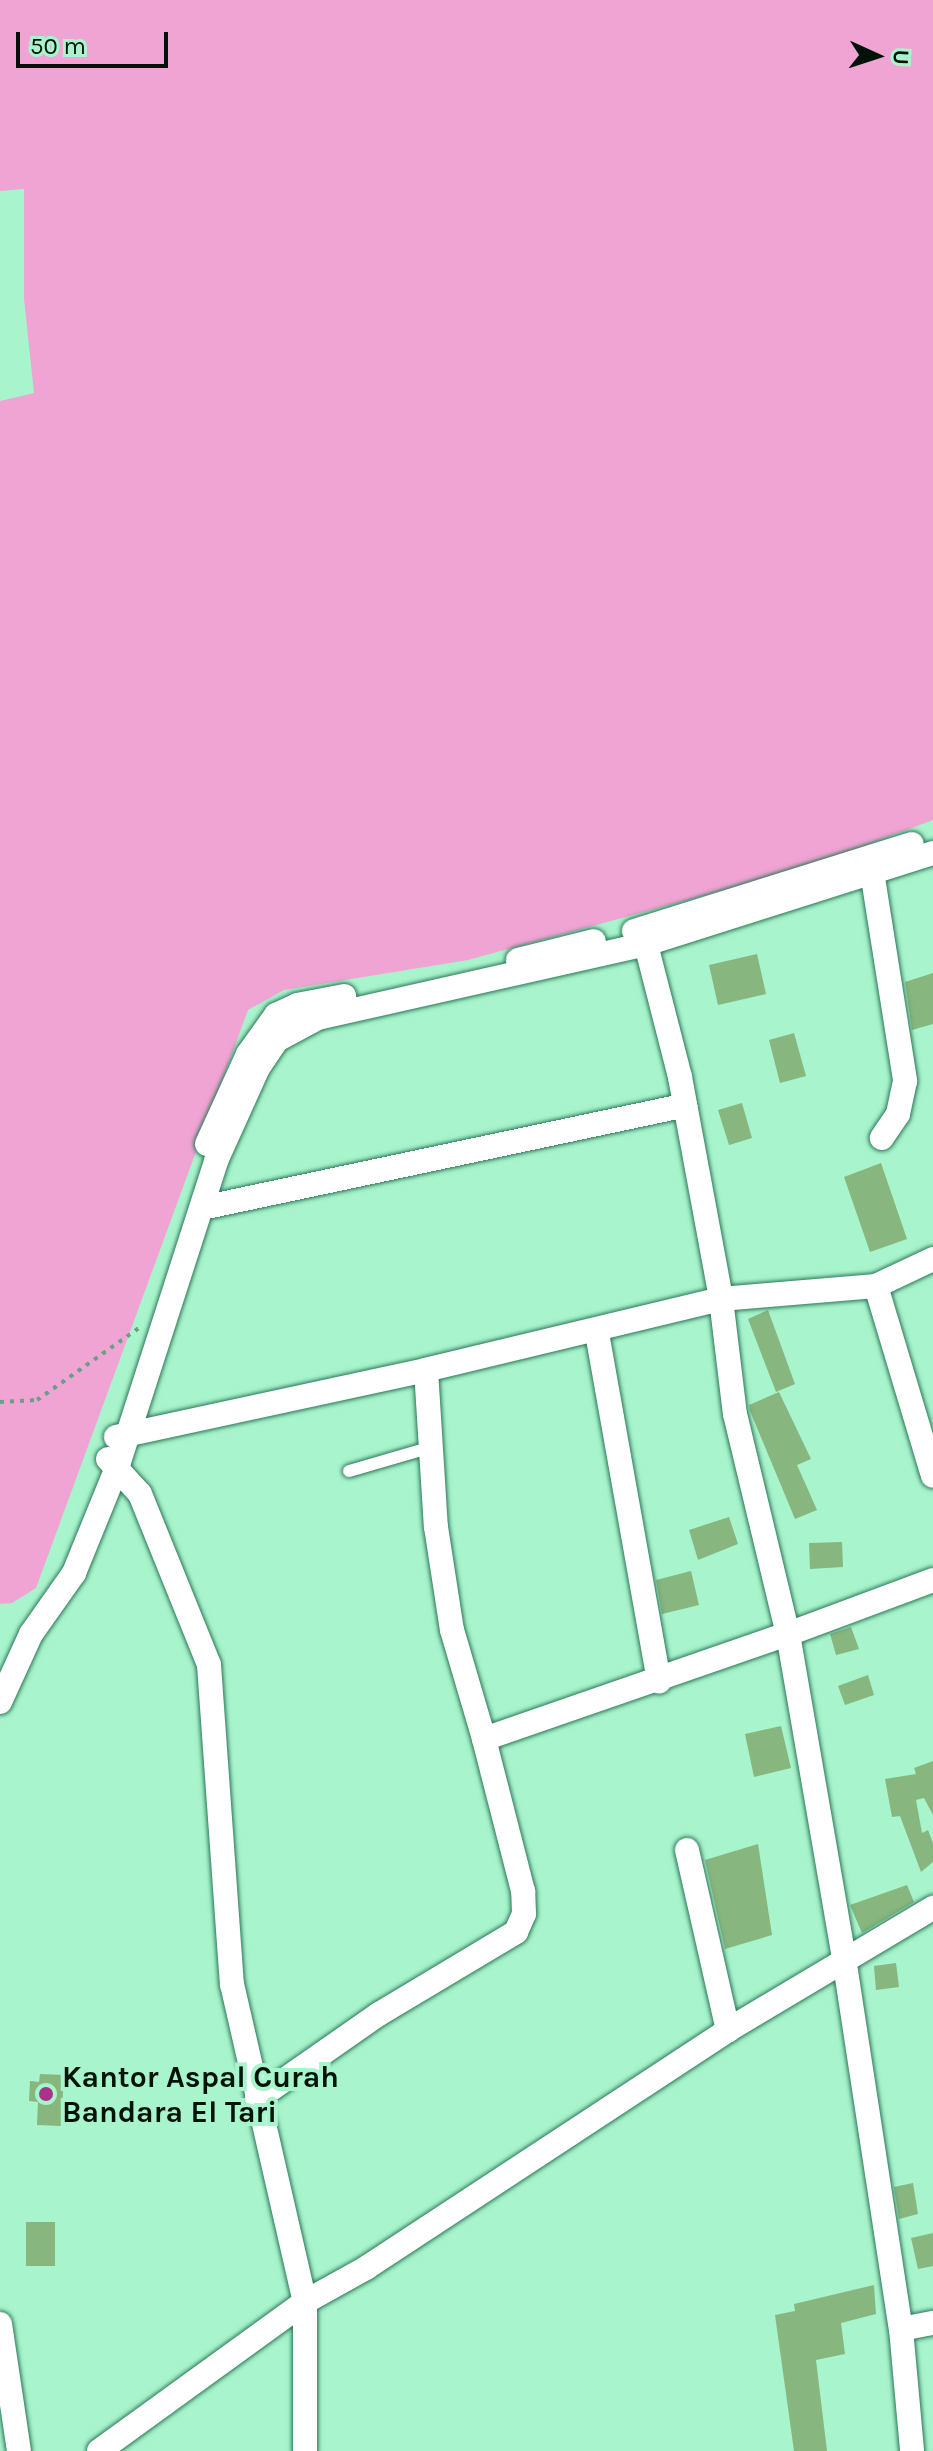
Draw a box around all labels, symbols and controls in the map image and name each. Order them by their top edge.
scale bar [20,16,172,66]
north arrow [837,16,917,96]
text: 50 m [30,32,86,60]
text: U [888,49,914,66]
place label: Kantor Aspal Curah Bandara El Tari [62,2059,339,2130]
marker: Kantor Aspal Curah Bandara El Tari [37,2085,55,2103]

